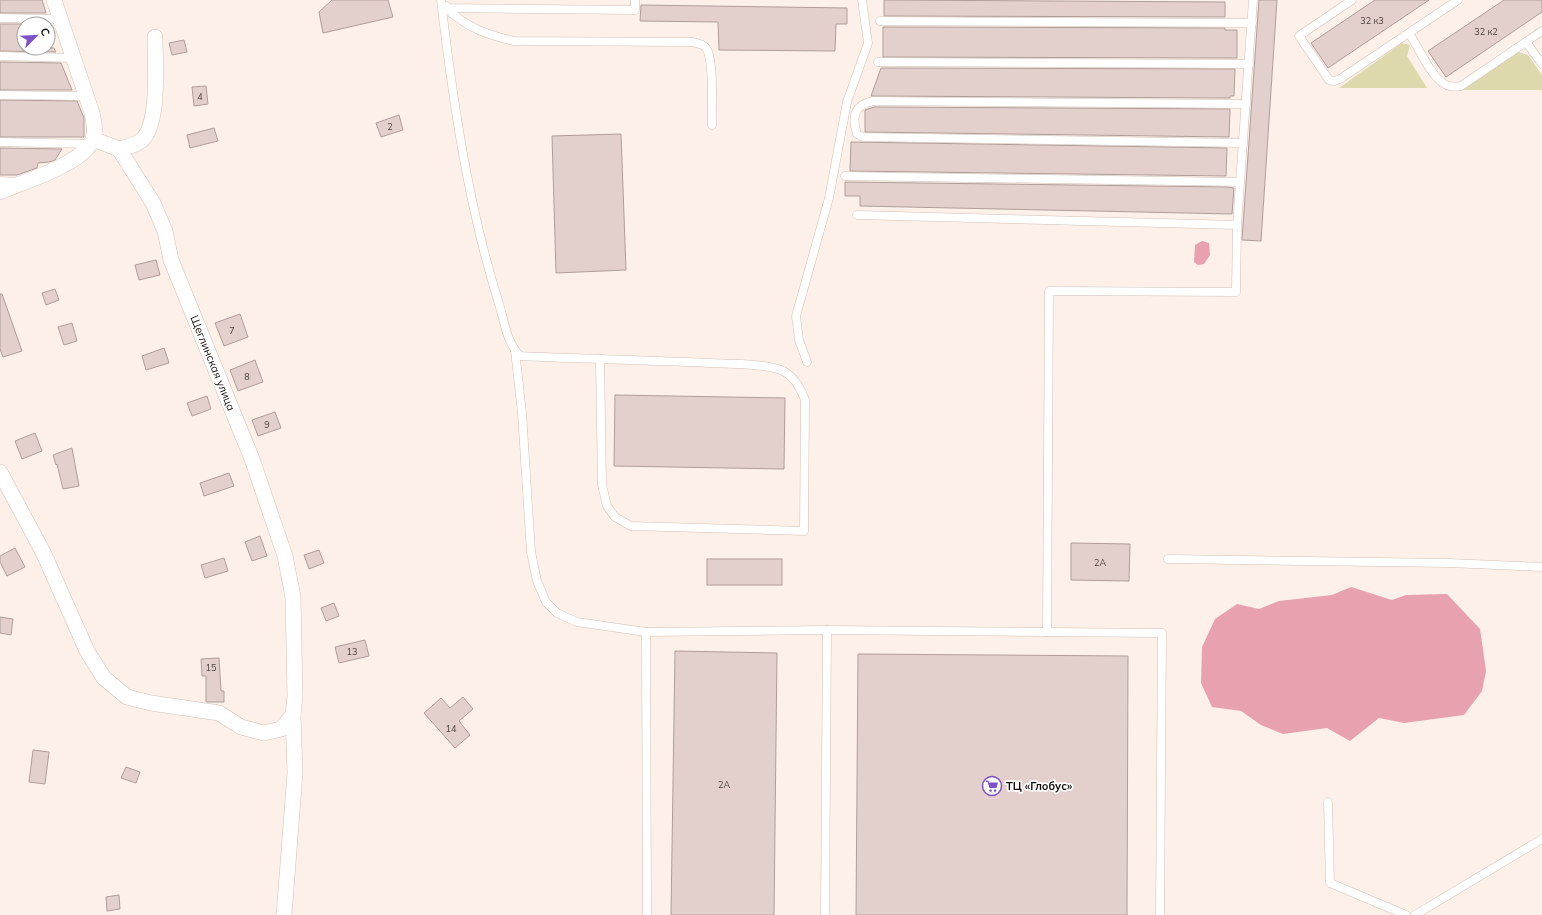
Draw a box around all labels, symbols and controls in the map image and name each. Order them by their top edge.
house number: 32 к3 [1360,15,1384,26]
north arrow [16,16,56,56]
text: С [37,26,53,39]
house number: 32 к2 [1474,26,1498,37]
house number: 4 [197,91,203,102]
house number: 2 [387,121,393,132]
street label: Щеглинская улица [187,313,239,413]
house number: 7 [229,325,235,336]
house number: 8 [244,371,250,382]
house number: 9 [264,419,270,430]
house number: 2А [1094,557,1106,568]
house number: 13 [347,646,357,657]
house number: 15 [206,662,217,673]
house number: 14 [446,723,457,734]
supermarket icon: ТЦ «Глобус» [981,775,1003,797]
house number: 2А [718,779,730,790]
place label: ТЦ «Глобус» [1006,779,1073,793]

